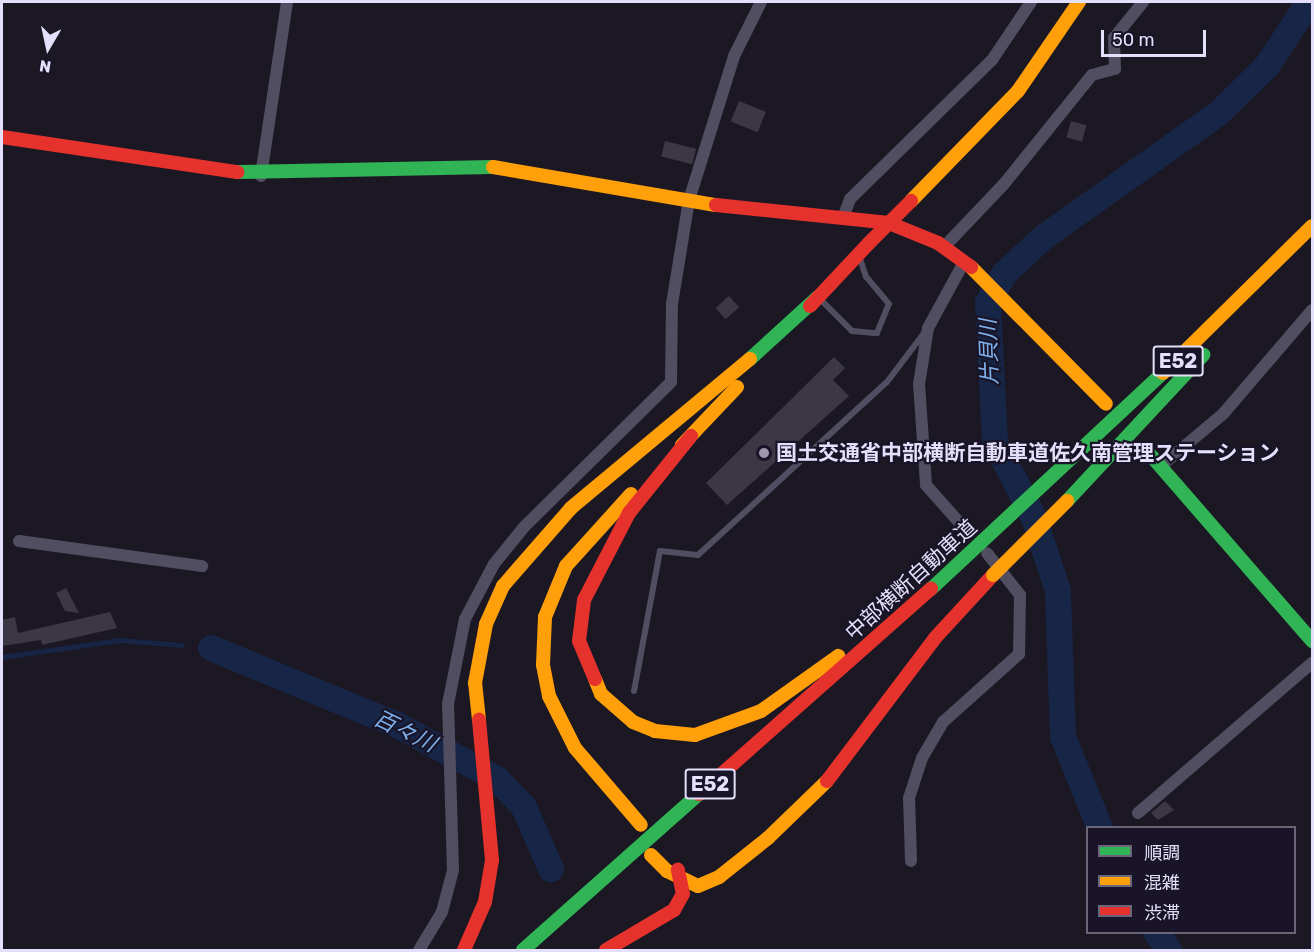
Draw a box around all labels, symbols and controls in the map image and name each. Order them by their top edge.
north arrow [18,18,78,78]
scale bar [1104,18,1209,56]
text: 50 m [1112,29,1155,51]
text: N [38,56,52,77]
water label: 片貝川 [975,319,1003,385]
road number: E52 [1152,344,1204,378]
place label: 国土交通省中部横断自動車道佐久南管理ステーション [776,440,1280,466]
marker: 国土交通省中部横断自動車道佐久南管理ステーション [757,446,771,460]
street label: 中部横断自動車道 [840,514,982,646]
water label: 百々川 [370,705,440,757]
road number: E52 [684,767,736,801]
legend [1086,826,1296,934]
text: 順調 [1144,842,1180,864]
text: 混雑 [1144,872,1180,894]
text: 渋滞 [1144,902,1180,924]

